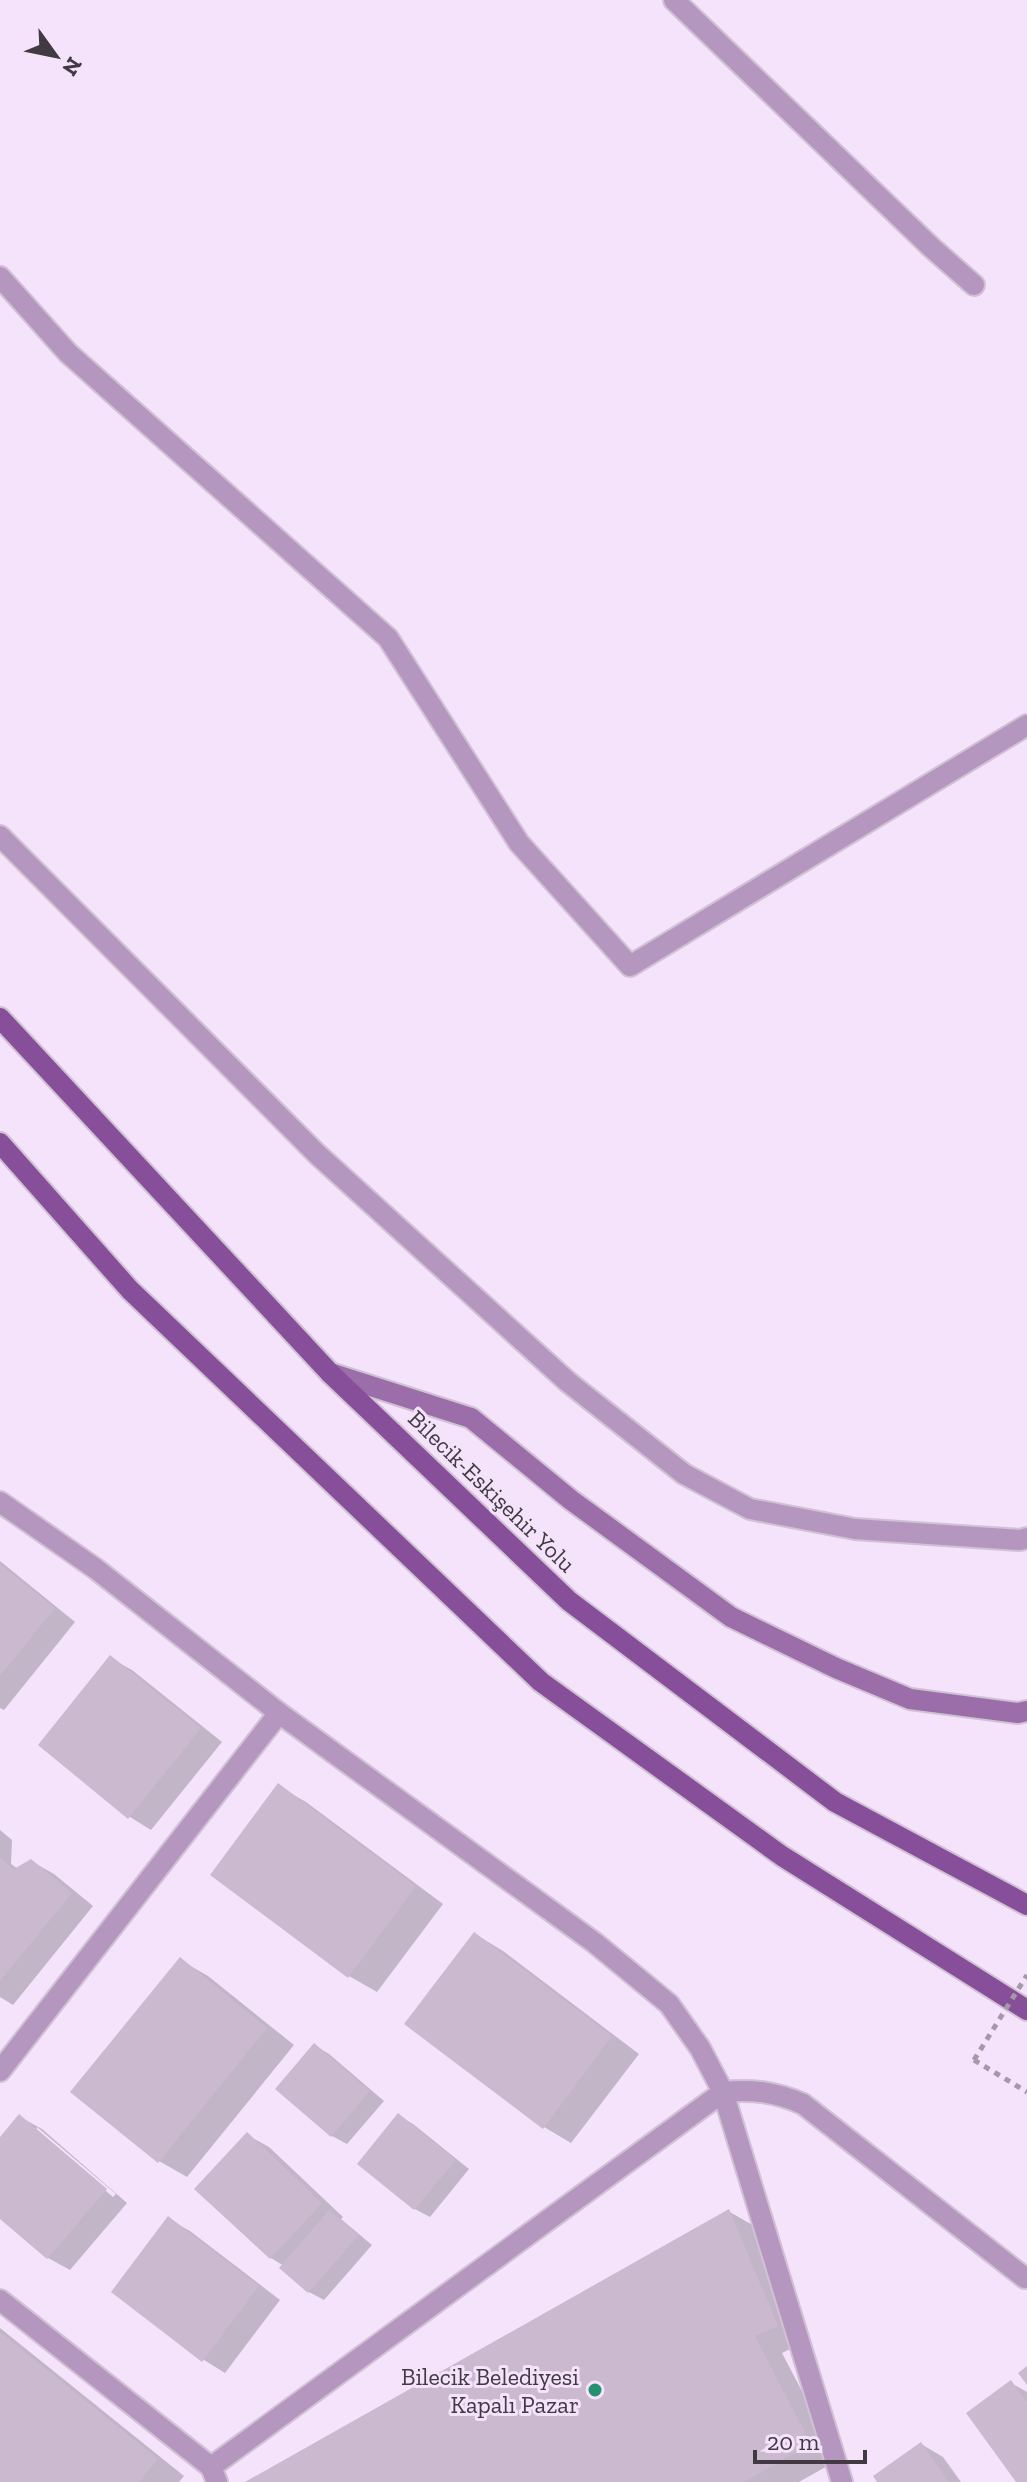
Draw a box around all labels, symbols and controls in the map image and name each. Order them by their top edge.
north arrow [16,16,96,96]
text: N [56,52,88,81]
street label: Bilecik-Eskişehir Yolu [402,1404,582,1579]
place label: Bilecik Belediyesi Kapalı Pazar [401,2362,579,2419]
marker: Bilecik Belediyesi Kapalı Pazar [586,2381,604,2399]
scale bar [755,2414,865,2464]
text: 20 m [767,2427,820,2456]

